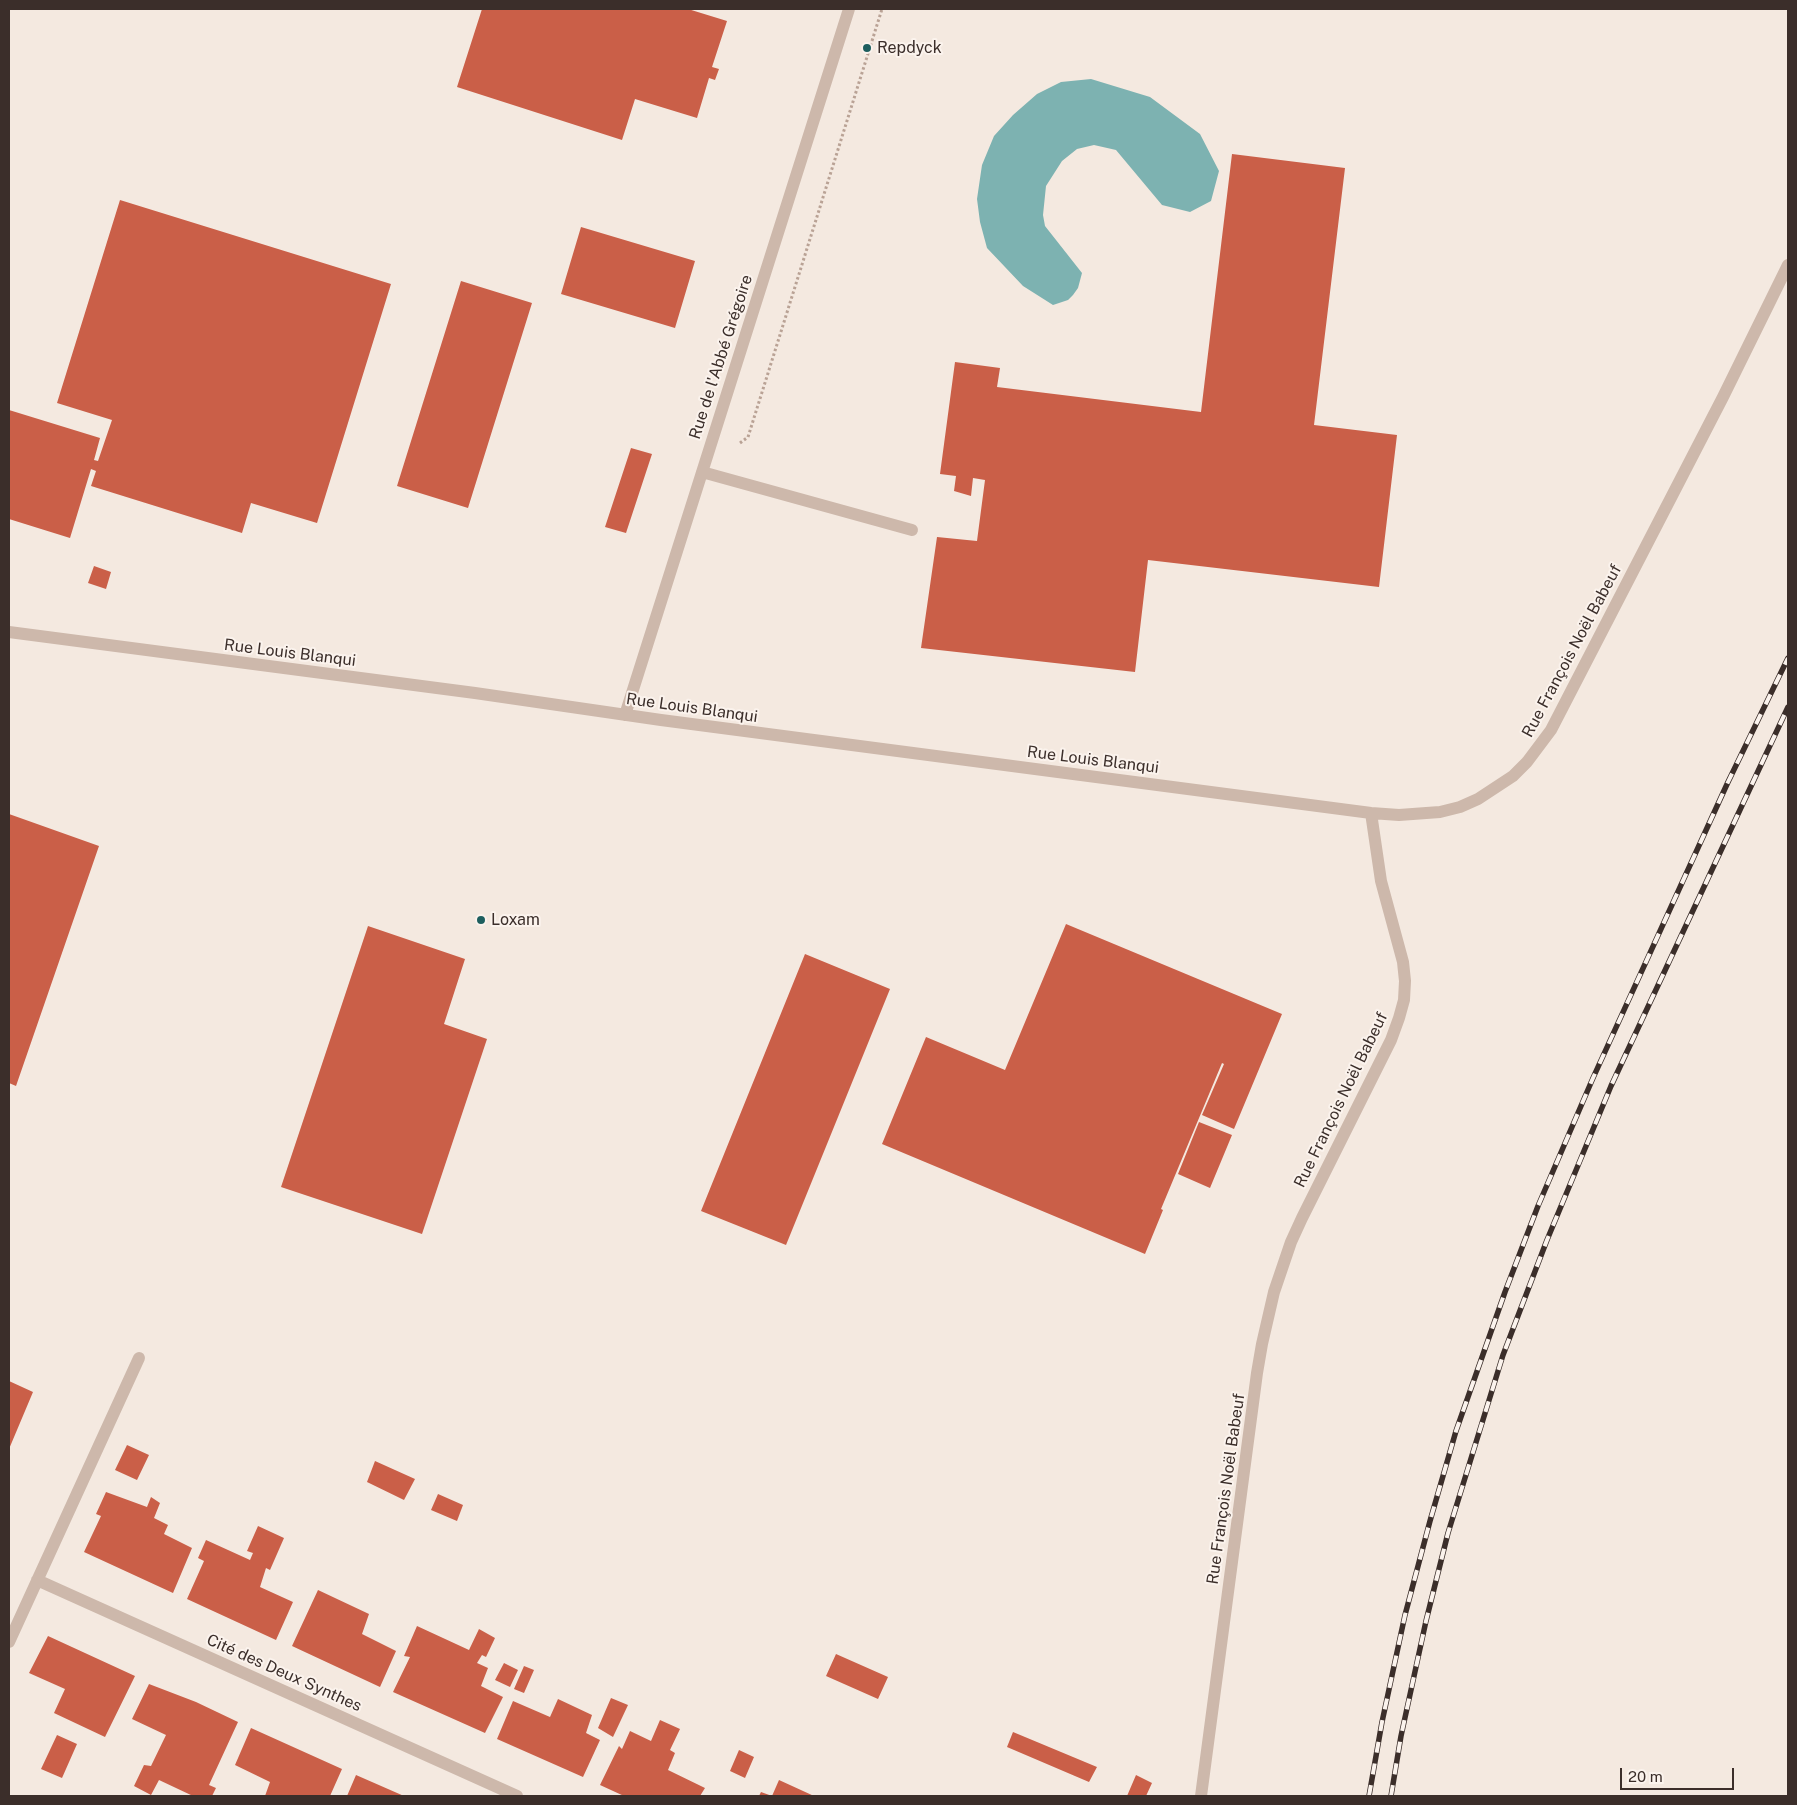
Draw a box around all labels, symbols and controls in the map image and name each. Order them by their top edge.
place label: Repdyck [877,38,942,58]
marker: Repdyck [861,42,873,54]
street label: Rue de l'Abbé Grégoire [685,272,757,442]
street label: Rue François Noël Babeuf [1518,561,1626,741]
street label: Rue Louis Blanqui [223,635,357,671]
street label: Rue Louis Blanqui [625,689,759,727]
street label: Rue Louis Blanqui [1026,742,1160,778]
place label: Loxam [491,910,540,930]
marker: Loxam [475,914,487,926]
street label: Rue François Noël Babeuf [1290,1009,1392,1191]
street label: Rue François Noël Babeuf [1203,1392,1249,1586]
street label: Cité des Deux Synthes [204,1630,364,1716]
scale bar [1622,1758,1736,1790]
text: 20 m [1628,1768,1663,1785]

